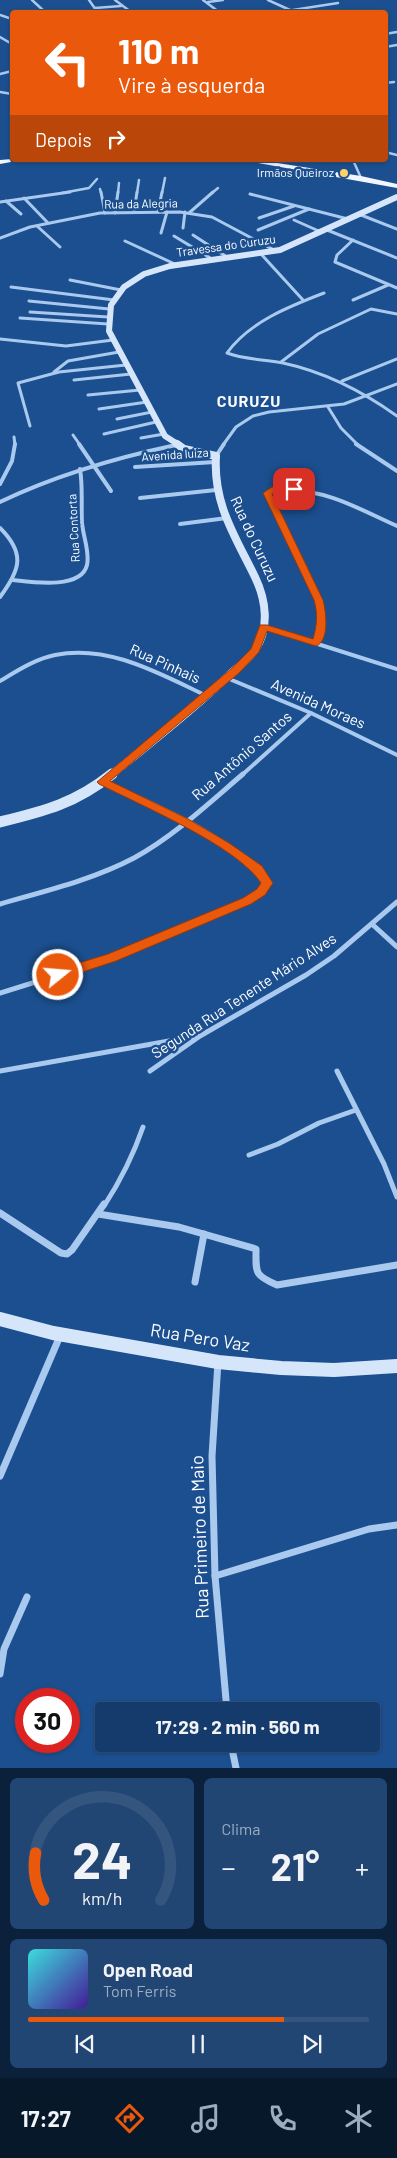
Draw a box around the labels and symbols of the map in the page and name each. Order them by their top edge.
place label: Irmãos Queiroz [257,165,334,179]
marker: Irmãos Queiroz [338,167,350,179]
street label: Rua da Alegria [104,195,178,211]
street label: Travessa do Curuzu [175,231,276,259]
district label: CURUZU [217,391,281,410]
street label: Avenida luiza [141,445,209,463]
pin [273,468,315,510]
street label: Rua do Curuzu [227,493,283,584]
street label: Rua Contorta [64,494,82,563]
street label: Rua Pinhais [127,640,204,687]
street label: Avenida Moraes [268,674,368,732]
street label: Rua Antônio Santos [188,707,295,804]
street label: Segunda Rua Tenente Mário Alves [148,929,339,1062]
position arrow [31,948,83,1000]
street label: Rua Pero Vaz [149,1318,251,1356]
street label: Rua Primeiro de Maio [185,1455,213,1619]
speed limit sign: 30 [15,1688,80,1753]

